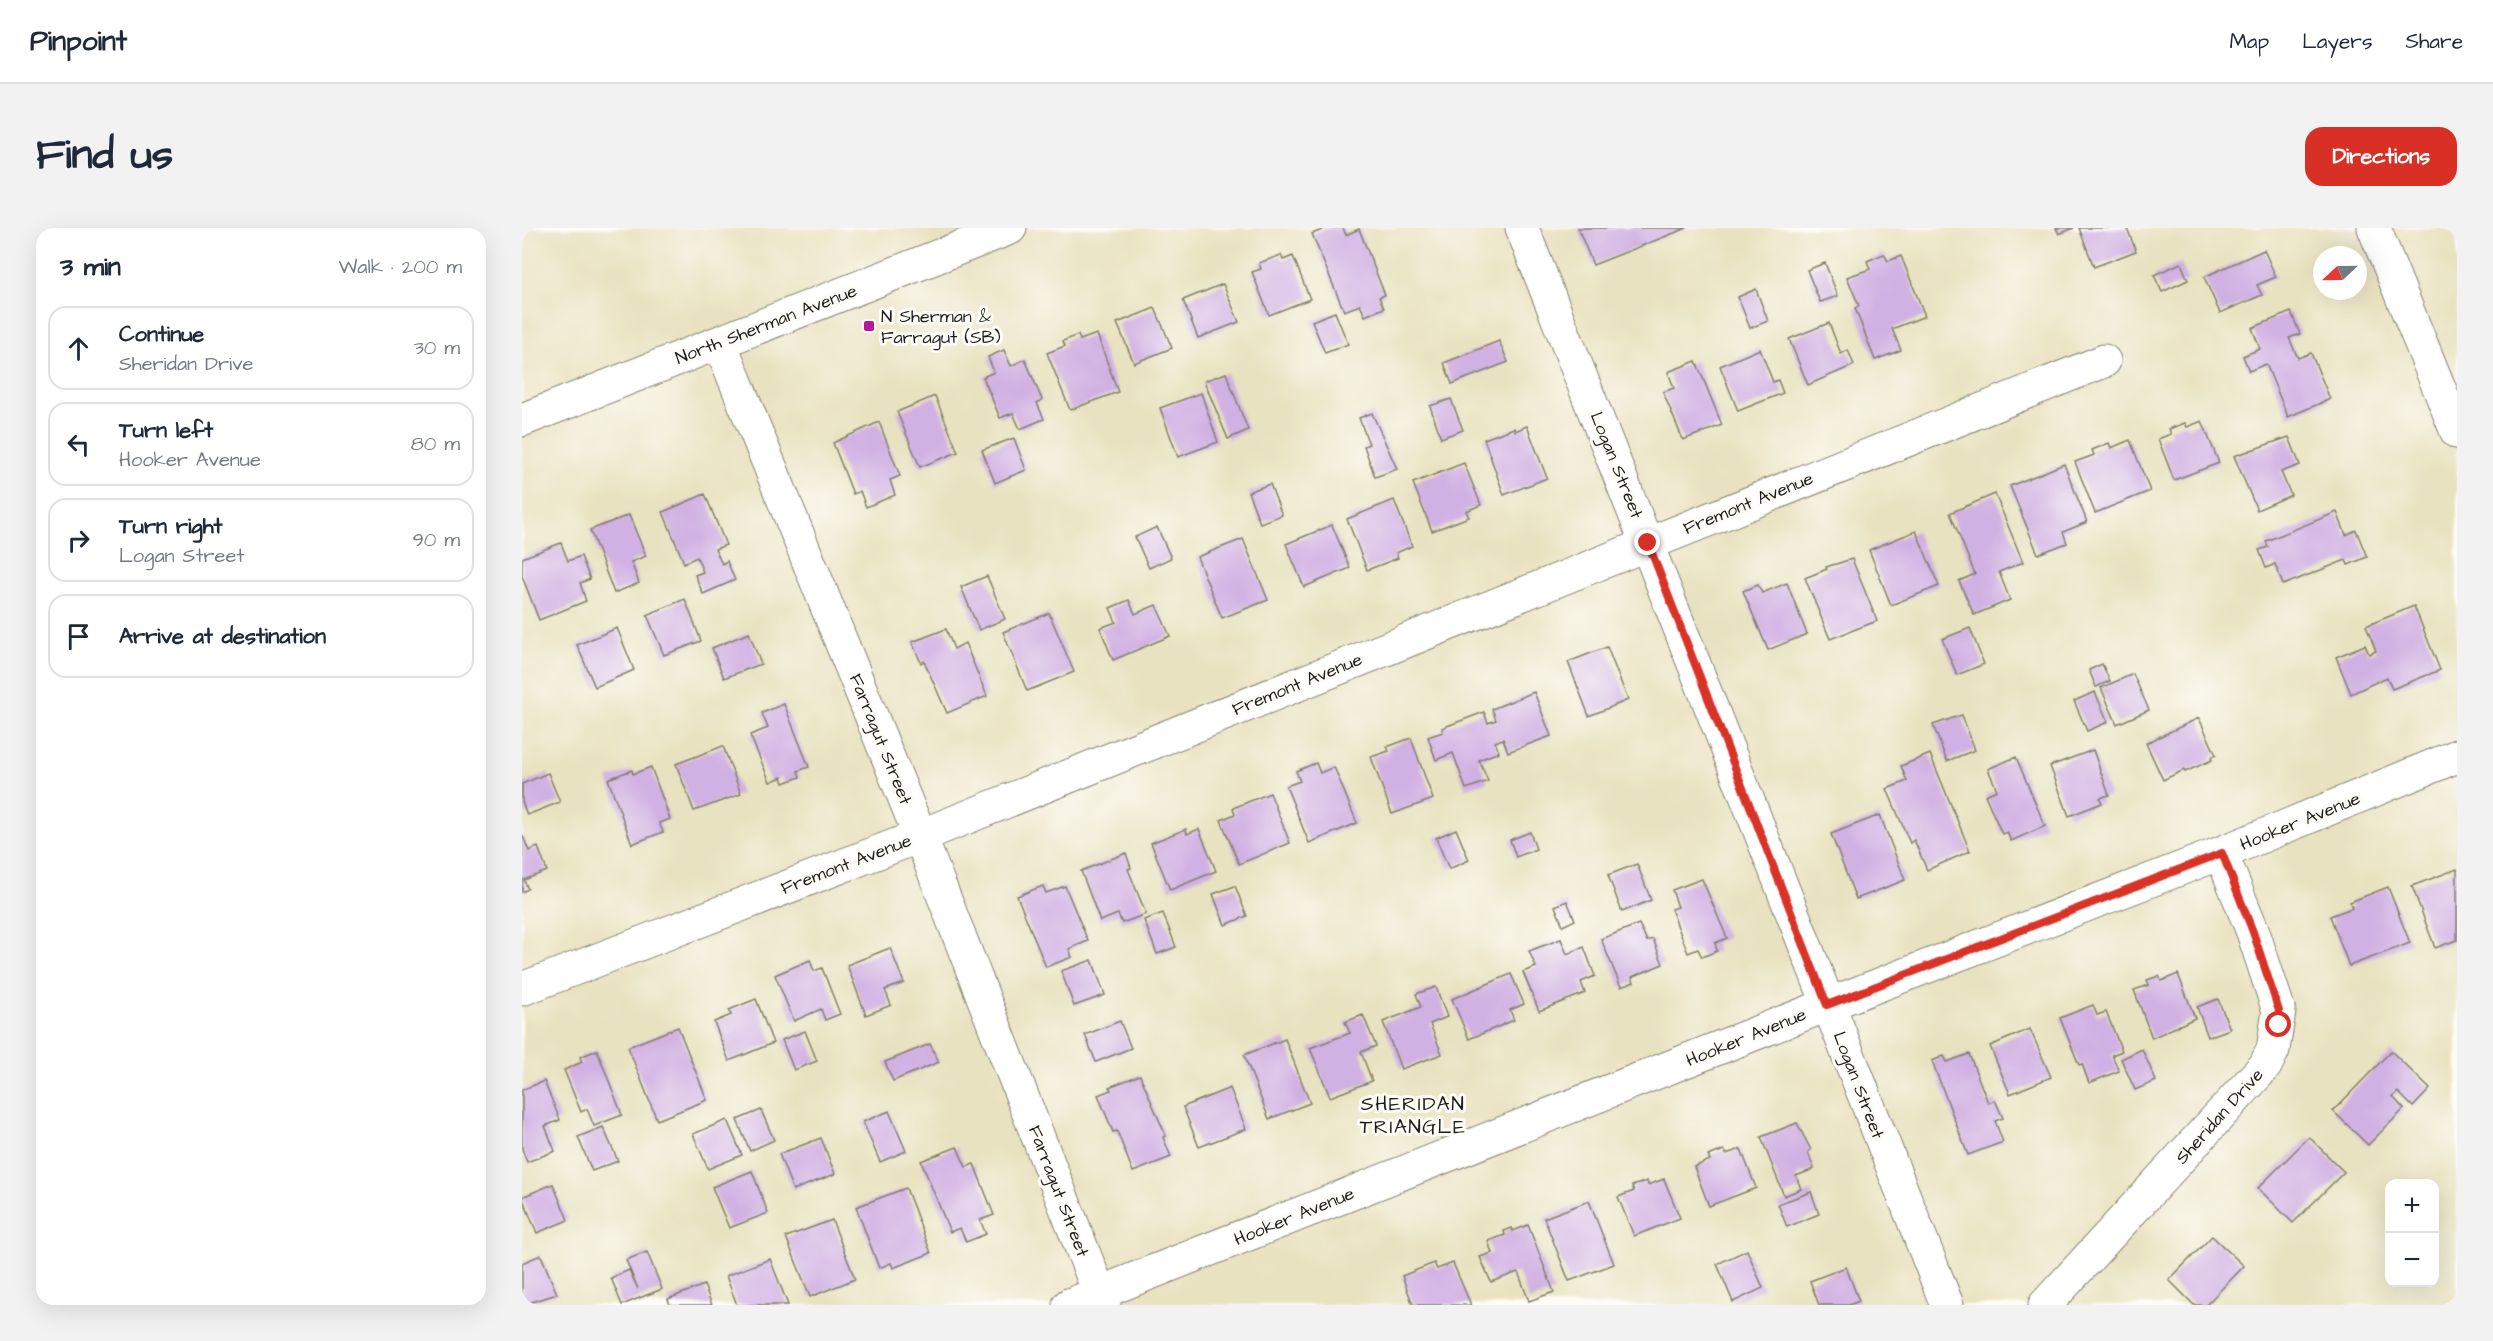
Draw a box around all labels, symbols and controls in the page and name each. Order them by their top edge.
text: Pinpoint [30,22,127,61]
text: Map [2229,27,2269,56]
text: Layers [2302,27,2372,56]
text: Share [2405,27,2463,56]
text: Find us [36,127,173,185]
button: Directions [2305,127,2457,186]
north arrow [2313,246,2367,300]
text: 3 min [60,249,121,285]
text: Walk · 200 m [339,253,462,281]
street label: North Sherman Avenue [672,278,861,371]
place label: N Sherman & Farragut (SB) [881,304,1001,351]
text: Continue [119,319,204,350]
marker: N Sherman & Farragut (SB) [862,319,876,333]
icon: ahead [62,332,95,365]
text: 30 m [414,334,460,362]
text: Sheridan Drive [119,350,253,378]
street label: Logan Street [1583,408,1650,523]
text: Turn left [119,415,213,446]
icon: left [62,428,95,461]
text: 80 m [411,430,460,458]
text: Hooker Avenue [119,446,261,474]
street label: Fremont Avenue [1679,466,1817,541]
text: Turn right [119,511,222,542]
icon: right [62,524,95,557]
text: 90 m [412,526,460,554]
route end [1634,529,1660,555]
text: Logan Street [119,542,244,570]
icon: arrive [62,620,95,653]
text: Arrive at destination [119,621,326,652]
street label: Fremont Avenue [1228,647,1366,722]
street label: Farragut Street [842,670,918,809]
street label: Hooker Avenue [2236,786,2364,857]
street label: Fremont Avenue [777,828,915,901]
street label: Hooker Avenue [1682,1002,1810,1073]
route start [2265,1011,2291,1037]
street label: Logan Street [1826,1028,1891,1143]
street label: Sheridan Drive [2170,1063,2269,1170]
district label: SHERIDAN TRIANGLE [1360,1090,1466,1141]
street label: Farragut Street [1021,1122,1095,1262]
map controls [2385,1179,2439,1287]
button: + [2385,1179,2439,1233]
street label: Hooker Avenue [1230,1181,1358,1252]
button: − [2385,1233,2439,1287]

